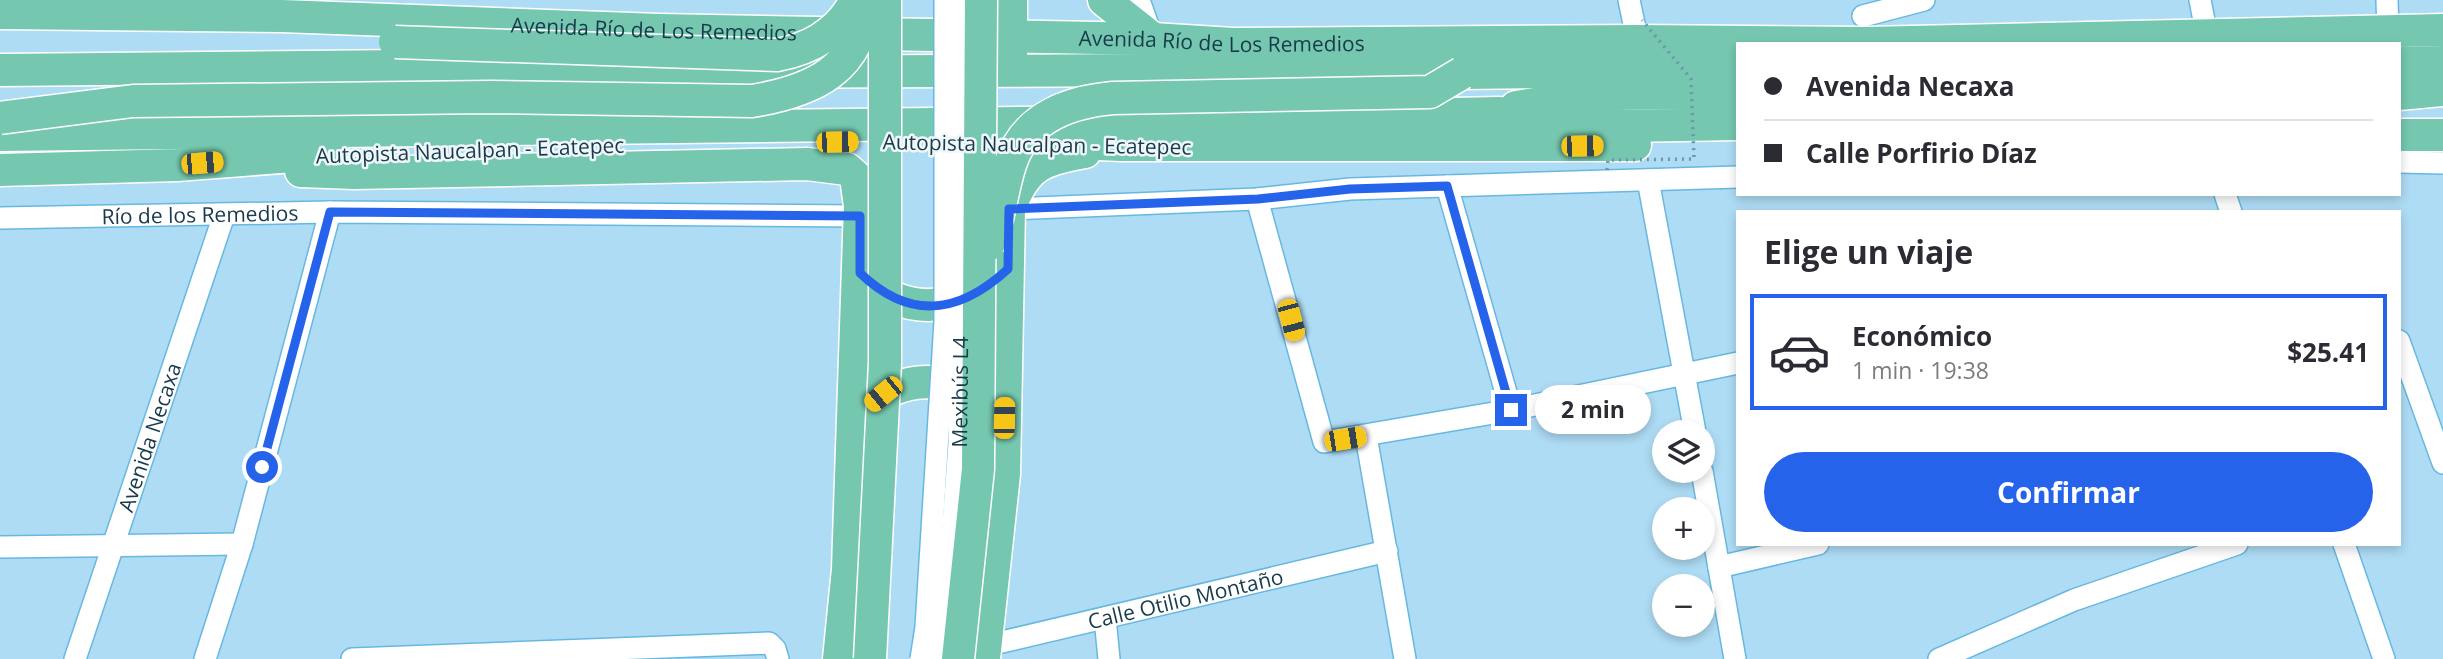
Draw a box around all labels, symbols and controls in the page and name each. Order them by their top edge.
street label: Avenida Río de Los Remedios [510,11,797,47]
street label: Avenida Río de Los Remedios [1078,24,1365,58]
text: Avenida Necaxa [1806,68,2014,104]
street label: Autopista Naucalpan - Ecatepec [882,127,1192,161]
street label: Autopista Naucalpan - Ecatepec [315,131,625,169]
car [816,131,859,153]
car [1561,135,1604,157]
text: Calle Porfirio Díaz [1806,135,2037,171]
car [181,151,224,175]
street label: Río de los Remedios [101,199,299,230]
text: Elige un viaje [1764,230,1973,273]
car [1276,297,1307,343]
text: Económico [1852,318,1992,354]
icon: car [1768,321,1831,384]
text: $25.41 [2287,334,2369,370]
street label: Mexibús L4 [945,336,974,448]
text: 1 min · 19:38 [1852,354,1989,386]
street label: Avenida Necaxa [111,359,188,515]
car [861,373,906,415]
callout: 2 min [1536,386,1651,434]
text: 2 min [1561,393,1625,425]
route end [1495,394,1527,426]
car [994,397,1015,439]
map controls [1652,420,1715,637]
button: layers [1652,420,1715,483]
car [1323,425,1368,453]
route start [246,451,278,483]
button: Confirmar [1764,452,2373,532]
button: + [1652,497,1715,560]
street label: Calle Otilio Montaño [1085,562,1286,635]
button: − [1652,574,1715,637]

